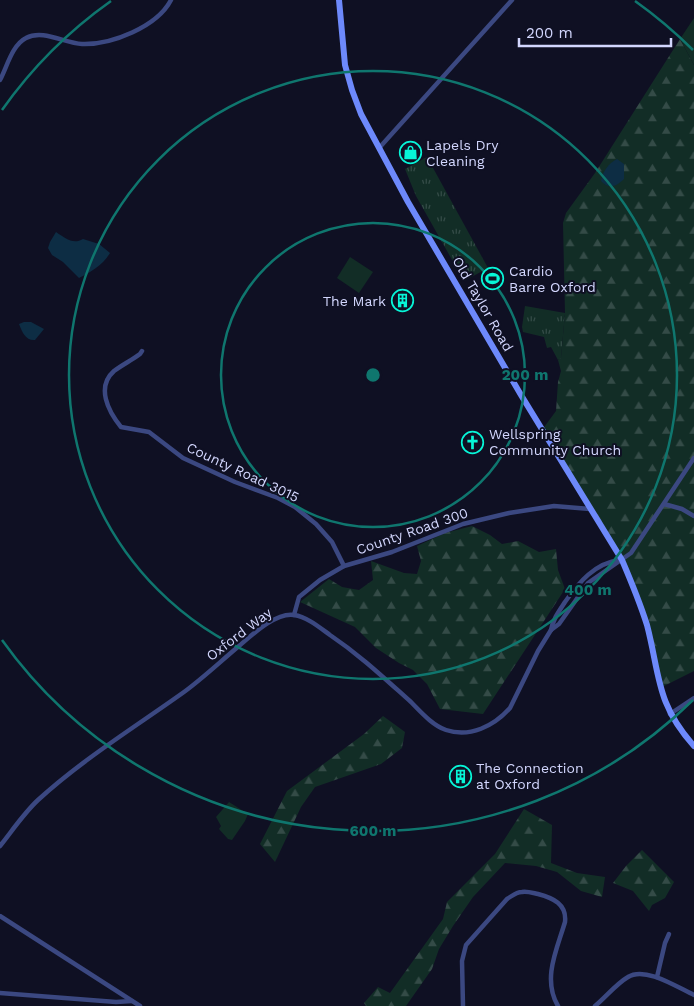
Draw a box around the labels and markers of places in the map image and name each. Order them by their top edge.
place label: Lapels Dry Cleaning [426,137,499,169]
shop icon: Lapels Dry Cleaning [398,141,422,165]
place label: Cardio Barre Oxford [509,263,596,295]
sports icon: Cardio Barre Oxford [481,267,505,291]
building icon: The Mark [390,289,414,313]
place label: The Mark [323,293,386,309]
centre of rings [364,366,382,384]
place label: Wellspring Community Church [489,426,621,458]
church icon: Wellspring Community Church [461,430,485,454]
place label: The Connection at Oxford [476,760,584,792]
building icon: The Connection at Oxford [448,764,472,788]

